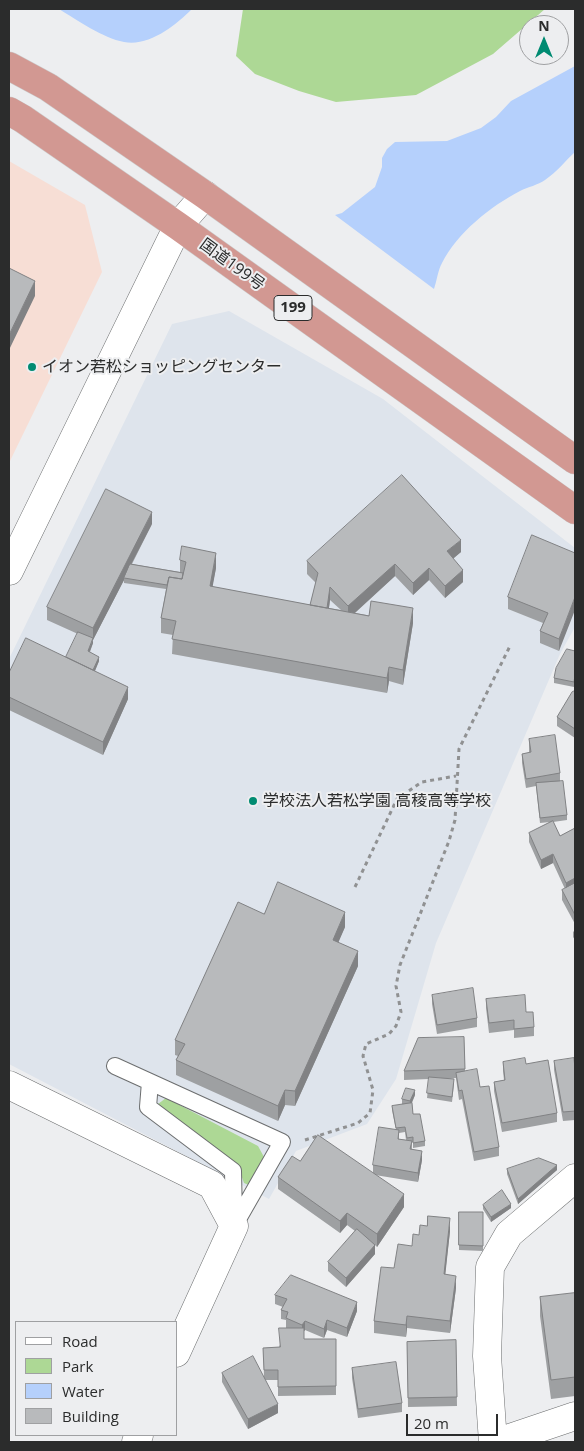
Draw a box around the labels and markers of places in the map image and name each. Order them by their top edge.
place label: イオン若松ショッピングセンター [42,357,282,377]
marker: イオン若松ショッピングセンター [26,361,38,373]
place label: 学校法人若松学園 高稜高等学校 [263,791,491,811]
marker: 学校法人若松学園 高稜高等学校 [247,795,259,807]

